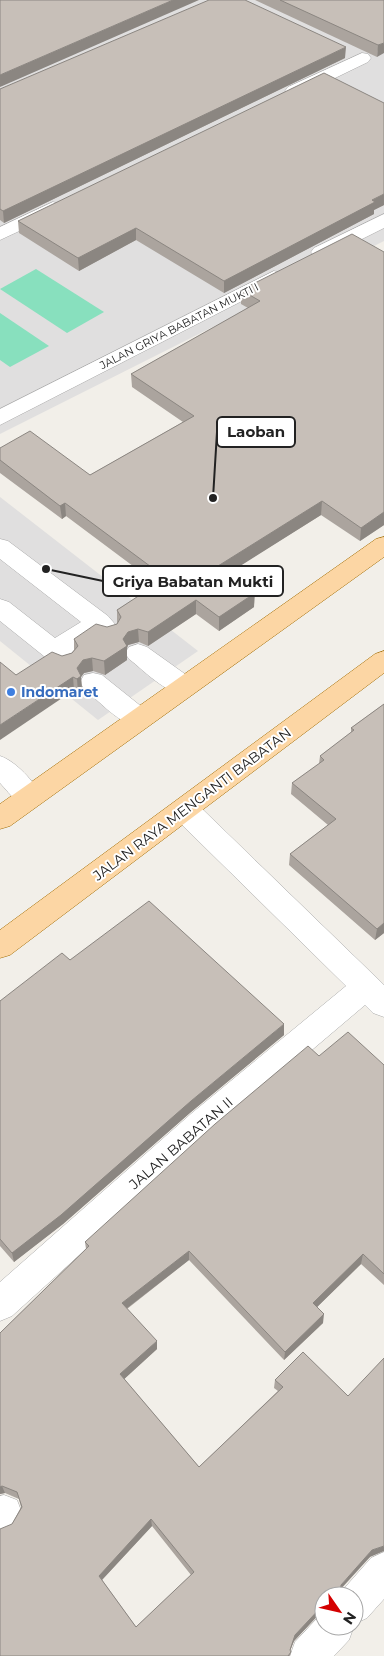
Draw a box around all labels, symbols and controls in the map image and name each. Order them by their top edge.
street label: JALAN GRIYA BABATAN MUKTI I [96,280,261,373]
callout: Laoban [217,417,295,447]
text: Laoban [227,422,285,441]
callout: Griya Babatan Mukti [103,566,283,596]
text: Griya Babatan Mukti [113,572,273,591]
place label: Indomaret [21,683,98,701]
marker: Indomaret [5,686,17,698]
street label: JALAN RAYA MENGANTI BABATAN [89,724,295,885]
street label: JALAN BABATAN II [125,1093,237,1194]
north arrow [314,1586,364,1636]
text: N [339,1609,360,1628]

